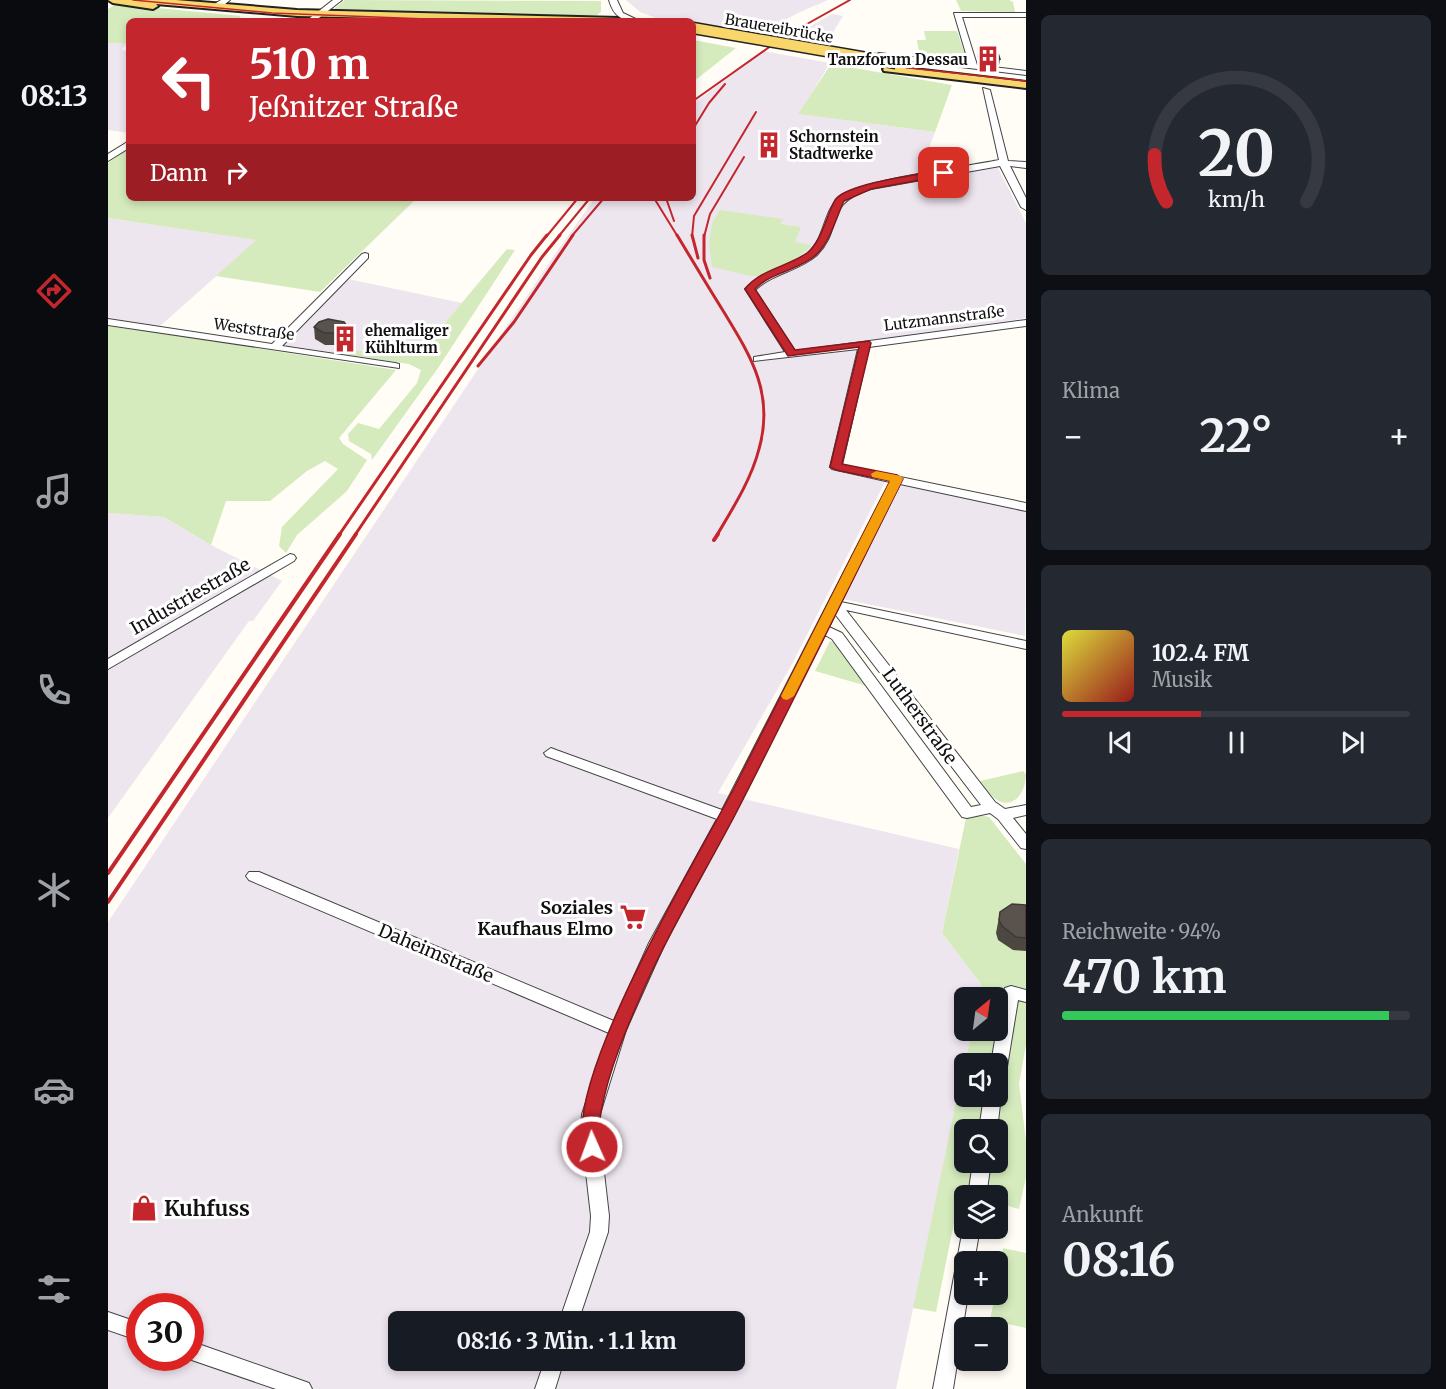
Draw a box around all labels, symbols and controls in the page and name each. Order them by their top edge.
street label: Brauereibrücke [723,9,835,47]
text: 510 m [249,38,369,90]
icon: left [150,42,228,120]
building icon: Tanzforum Dessau [973,44,1003,74]
place label: Tanzforum Dessau [828,50,968,69]
text: 08:13 [20,79,88,113]
text: Jeßnitzer Straße [249,90,458,124]
text: 20 [1197,115,1275,193]
place label: Schornstein Stadtwerke [789,127,879,163]
building icon: Schornstein Stadtwerke [754,130,784,160]
pin [918,147,969,198]
icon: right [220,156,253,189]
icon: arrive [927,156,960,189]
text: Dann [150,159,208,187]
text: km/h [1208,186,1264,213]
icon: directions [33,270,75,312]
street label: Lutzmannstraße [883,301,1005,335]
street label: Weststraße [211,314,296,344]
place label: ehemaliger Kühlturm [365,321,449,357]
building icon: ehemaliger Kühlturm [330,324,360,354]
text: Klima [1062,378,1120,403]
text: 22° [1200,408,1272,464]
text: − [1062,416,1084,457]
text: + [1388,416,1410,457]
icon: music [33,470,75,512]
street label: Industriestraße [126,552,254,640]
text: 102.4 FM [1152,639,1249,667]
street label: Lutherstraße [877,664,963,768]
text: Musik [1152,667,1212,692]
icon: phone [33,669,75,711]
icon: previous [1104,726,1137,759]
icon: pause [1220,726,1253,759]
icon: next [1336,726,1369,759]
icon: climate [33,869,75,911]
place label: Soziales Kaufhaus Elmo [477,896,613,940]
supermarket icon: Soziales Kaufhaus Elmo [618,902,648,932]
street label: Daheimstraße [375,918,497,988]
text: Reichweite · 94% [1062,919,1221,944]
text: 470 km [1062,949,1226,1005]
north arrow [954,987,1008,1041]
map controls [954,987,1008,1371]
button: sound [954,1053,1008,1107]
icon: car [33,1069,75,1111]
position arrow [560,1115,624,1179]
button: search [954,1119,1008,1173]
button: layers [954,1185,1008,1239]
shop icon: Kuhfuss [129,1193,159,1223]
place label: Kuhfuss [164,1195,250,1222]
text: Ankunft [1062,1202,1143,1227]
text: 08:16 [1062,1232,1175,1288]
button: + [954,1251,1008,1305]
icon: filters [33,1268,75,1310]
speed limit sign: 30 [126,1293,204,1371]
button: − [954,1317,1008,1371]
text: 08:16 · 3 Min. · 1.1 km [456,1327,677,1355]

